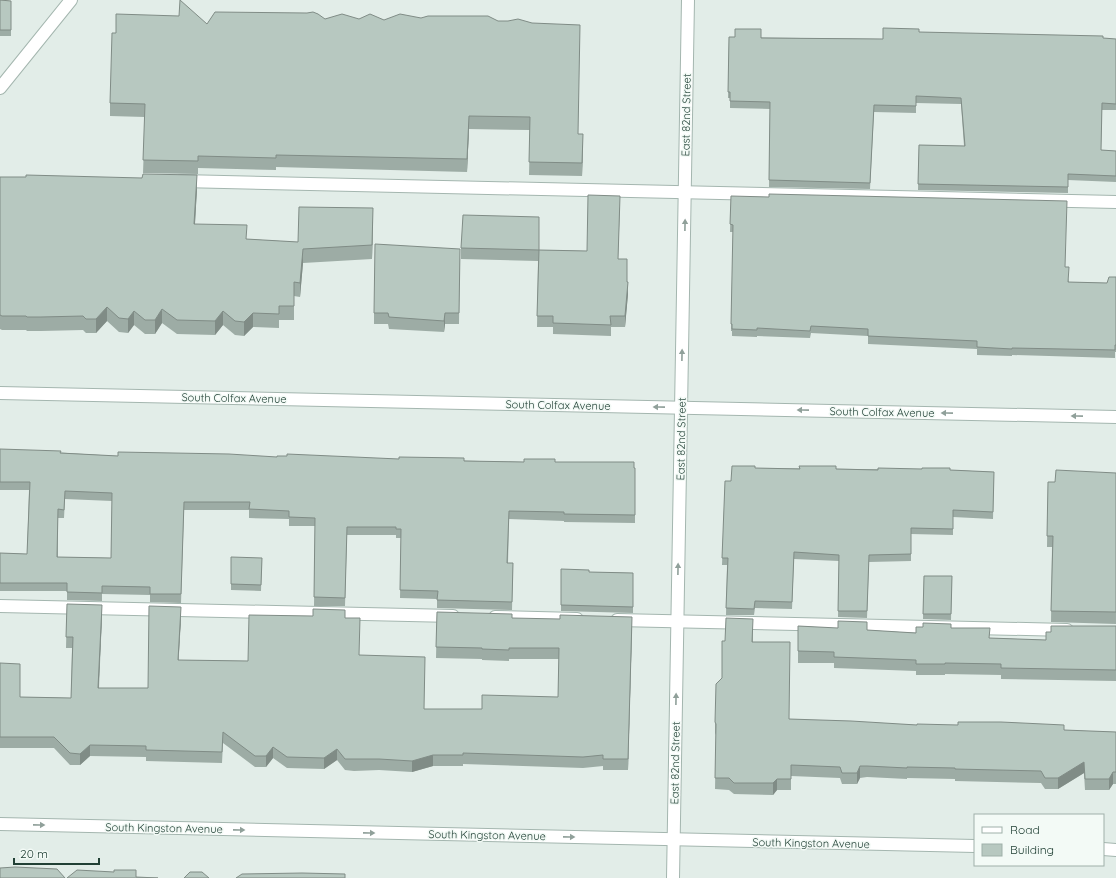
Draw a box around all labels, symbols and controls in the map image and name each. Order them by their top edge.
street label: East 82nd Street [678,73,694,157]
one-way arrow [681,219,688,231]
one-way arrow [679,348,685,361]
street label: South Colfax Avenue [181,390,287,406]
street label: South Colfax Avenue [505,397,611,413]
street label: East 82nd Street [673,397,689,481]
one-way arrow [652,404,665,410]
street label: South Colfax Avenue [829,404,935,420]
one-way arrow [796,407,809,413]
one-way arrow [940,410,953,416]
one-way arrow [1070,413,1083,419]
one-way arrow [675,562,681,575]
one-way arrow [673,692,679,705]
street label: East 82nd Street [667,721,683,805]
legend [974,814,1104,866]
street label: South Kingston Avenue [105,820,223,836]
one-way arrow [33,822,46,828]
text: Road [1010,822,1040,837]
one-way arrow [233,827,246,833]
street label: South Kingston Avenue [428,827,546,843]
one-way arrow [363,830,376,836]
one-way arrow [563,834,575,841]
street label: South Kingston Avenue [752,835,870,851]
scale bar [14,840,99,866]
text: Building [1010,842,1054,857]
text: 20 m [20,846,48,861]

